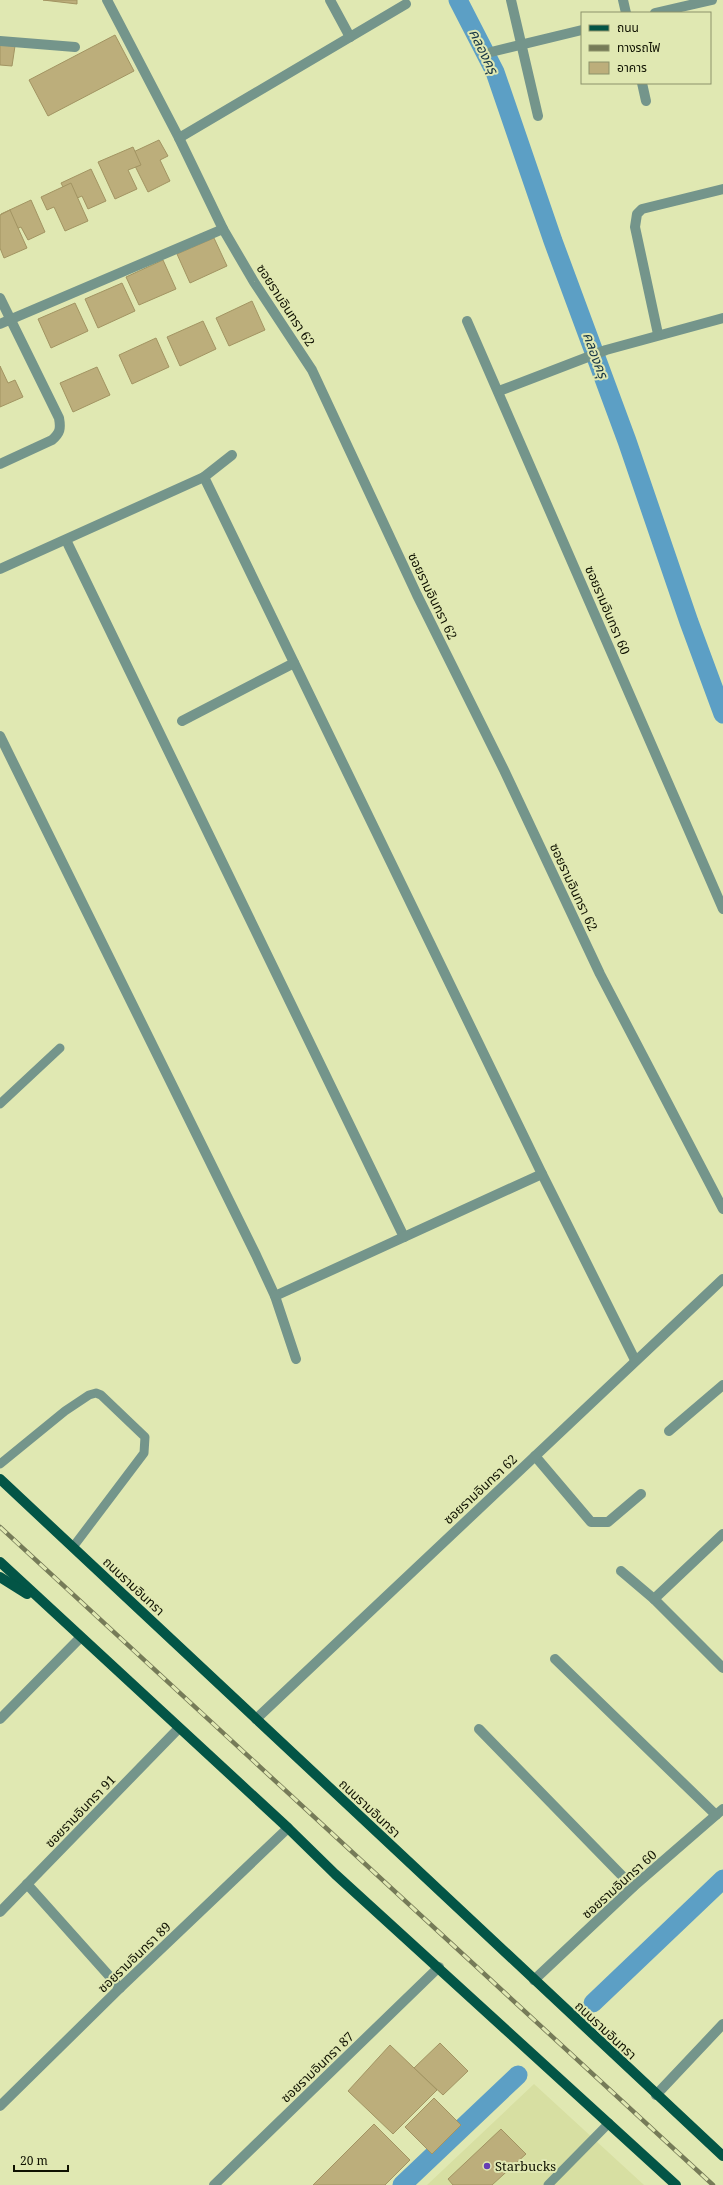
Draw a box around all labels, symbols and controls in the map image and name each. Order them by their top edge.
legend [581,12,711,84]
text: ถนน [617,19,639,36]
water label: คลองครุ [465,25,503,78]
text: ทางรถไฟ [617,39,660,56]
text: อาคาร [617,59,647,76]
street label: ซอยรามอินทรา 62 [253,260,319,350]
water label: คลองครุ [579,329,613,382]
street label: ซอยรามอินทรา 62 [404,549,462,643]
street label: ซอยรามอินทรา 60 [581,563,635,657]
street label: ซอยรามอินทรา 62 [546,840,602,934]
street label: ซอยรามอินทรา 62 [439,1450,521,1528]
street label: ถนนรามอินทรา [99,1553,169,1619]
street label: ซอยรามอินทรา 91 [41,1771,119,1851]
street label: ถนนรามอินทรา [335,1775,405,1841]
street label: ซอยรามอินทรา 60 [578,1846,660,1922]
street label: ซอยรามอินทรา 89 [94,1918,174,1996]
street label: ถนนรามอินทรา [571,1997,641,2063]
street label: ซอยรามอินทรา 87 [277,2028,357,2106]
scale bar [14,2147,68,2173]
text: 20 m [20,2152,48,2169]
place label: Starbucks [495,2157,556,2175]
marker: Starbucks [482,2161,492,2171]

